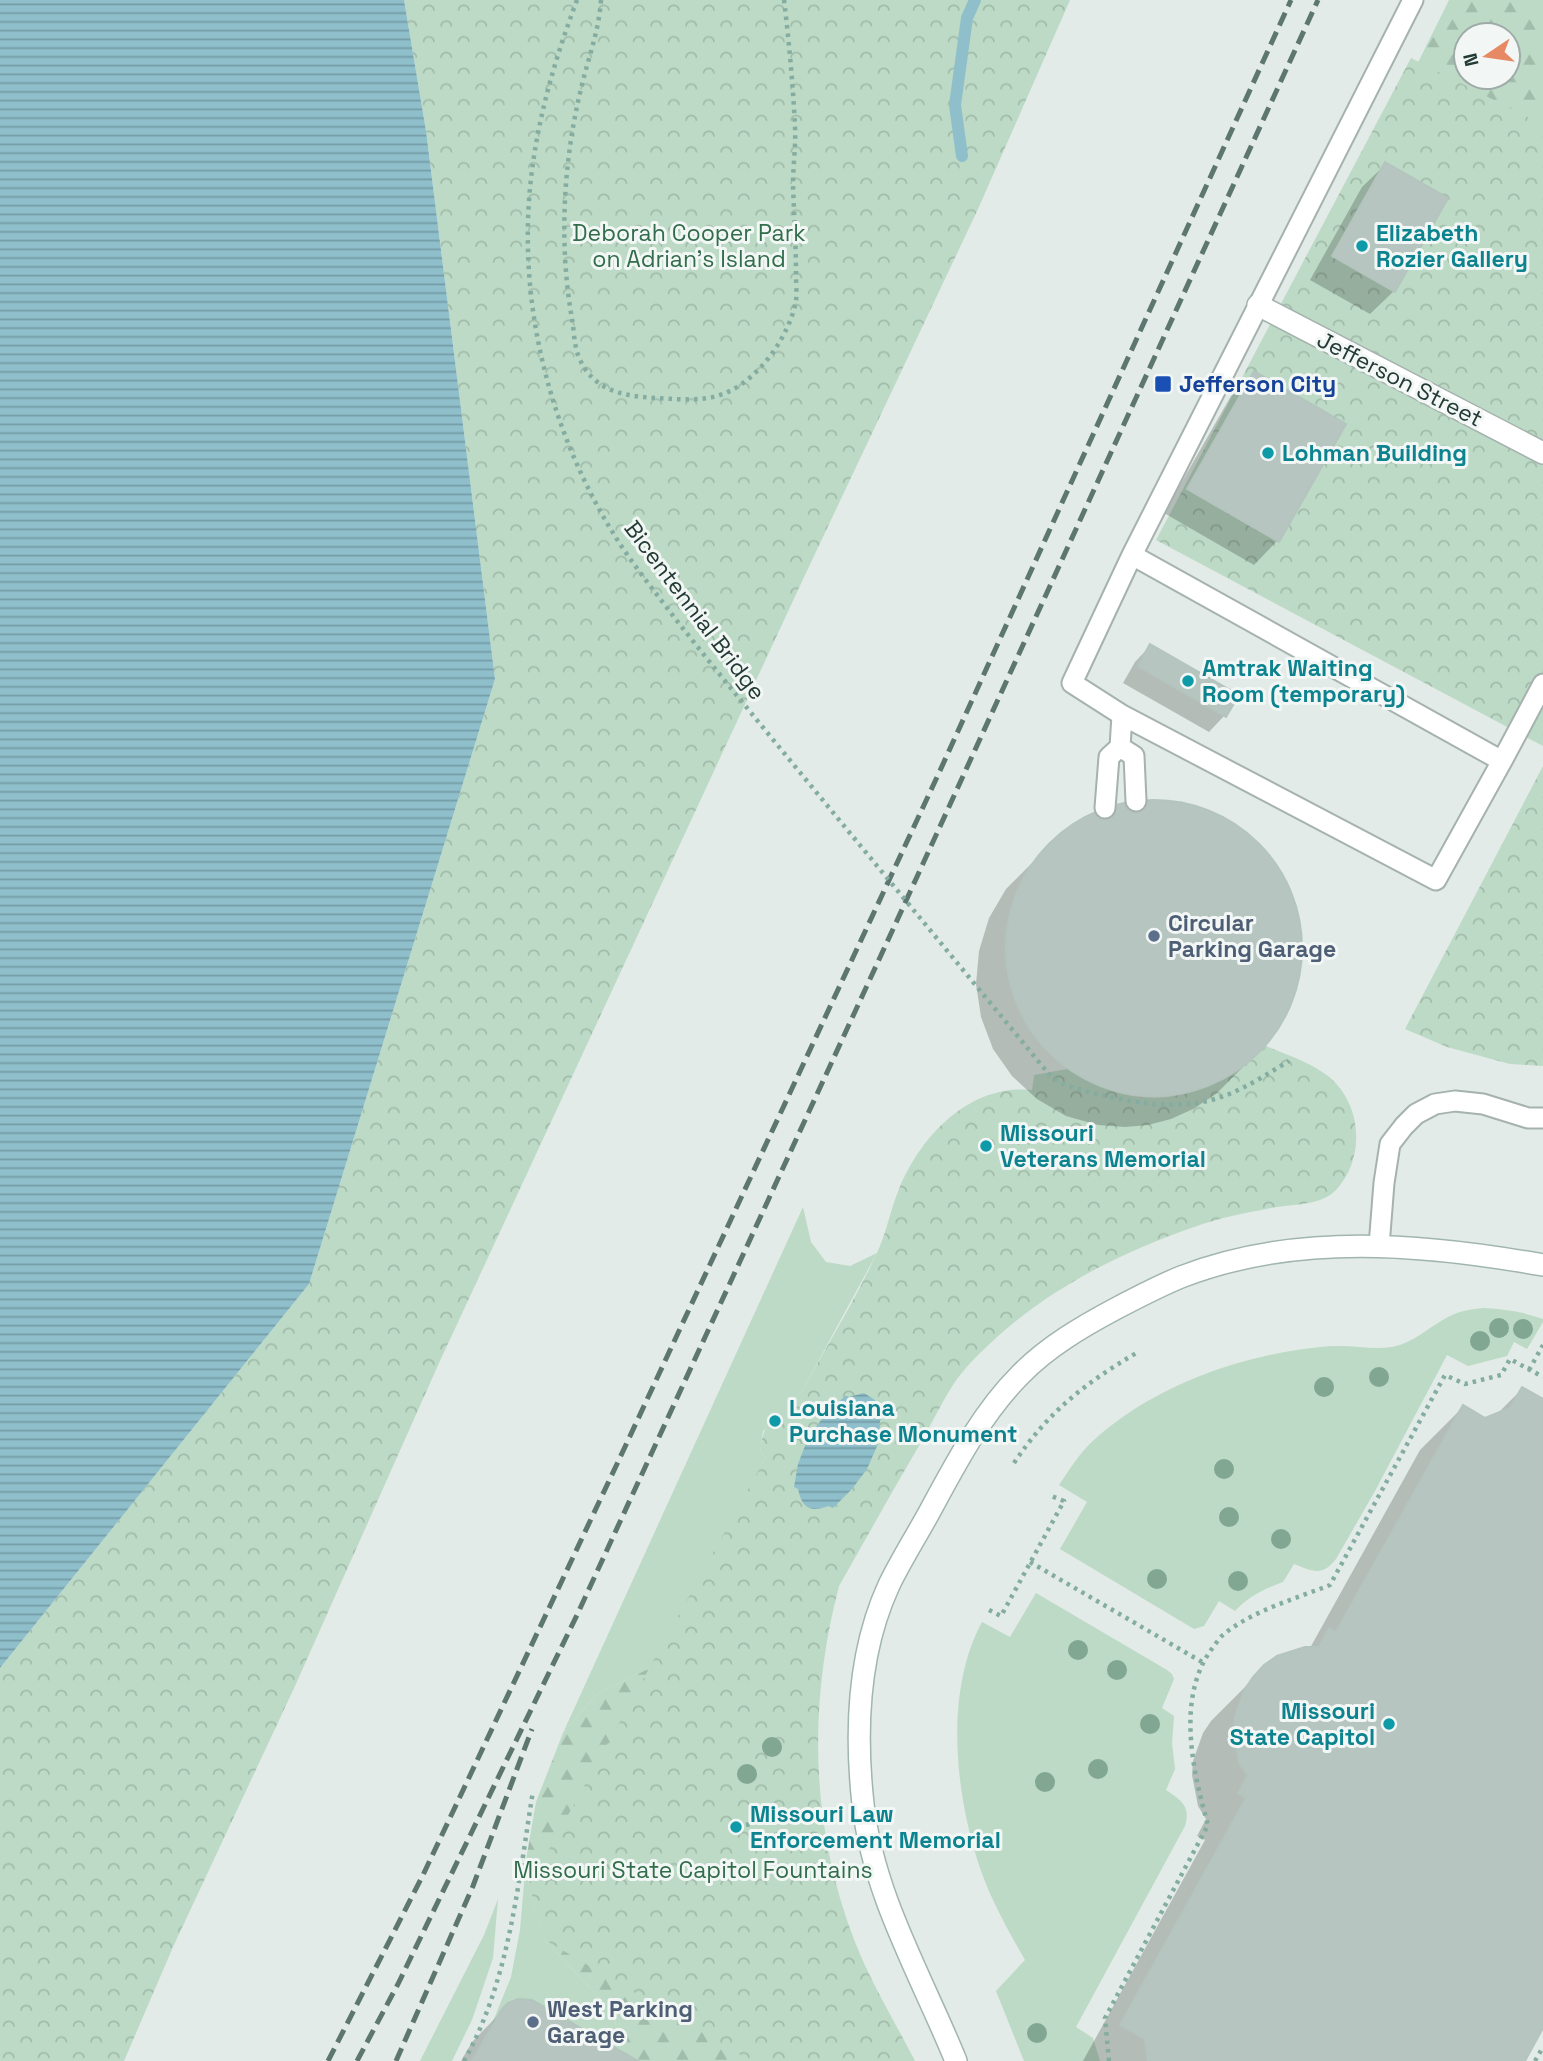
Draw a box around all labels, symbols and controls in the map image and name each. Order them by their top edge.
north arrow [1452,21,1522,91]
text: N [1457,51,1485,69]
park label: Deborah Cooper Park on Adrian's Island [572,218,806,274]
place label: Elizabeth Rozier Gallery [1376,218,1528,274]
marker: Elizabeth Rozier Gallery [1354,238,1370,254]
street label: Jefferson Street [1312,324,1488,434]
place label: Jefferson City [1179,369,1336,399]
marker: Jefferson City [1153,374,1173,394]
place label: Lohman Building [1282,438,1467,468]
marker: Lohman Building [1260,445,1276,461]
street label: Bicentennial Bridge [618,514,772,706]
place label: Amtrak Waiting Room (temporary) [1202,653,1405,709]
marker: Amtrak Waiting Room (temporary) [1180,673,1196,689]
place label: Circular Parking Garage [1168,908,1336,964]
marker: Circular Parking Garage [1146,928,1162,944]
place label: Missouri Veterans Memorial [1000,1118,1206,1174]
marker: Missouri Veterans Memorial [978,1138,994,1154]
place label: Louisiana Purchase Monument [789,1393,1018,1449]
marker: Louisiana Purchase Monument [767,1413,783,1429]
place label: Missouri State Capitol [1230,1696,1375,1752]
marker: Missouri State Capitol [1381,1716,1397,1732]
place label: Missouri Law Enforcement Memorial [750,1799,1001,1855]
marker: Missouri Law Enforcement Memorial [728,1819,744,1835]
park label: Missouri State Capitol Fountains [513,1855,873,1885]
place label: West Parking Garage [547,1994,693,2050]
marker: West Parking Garage [525,2014,541,2030]

